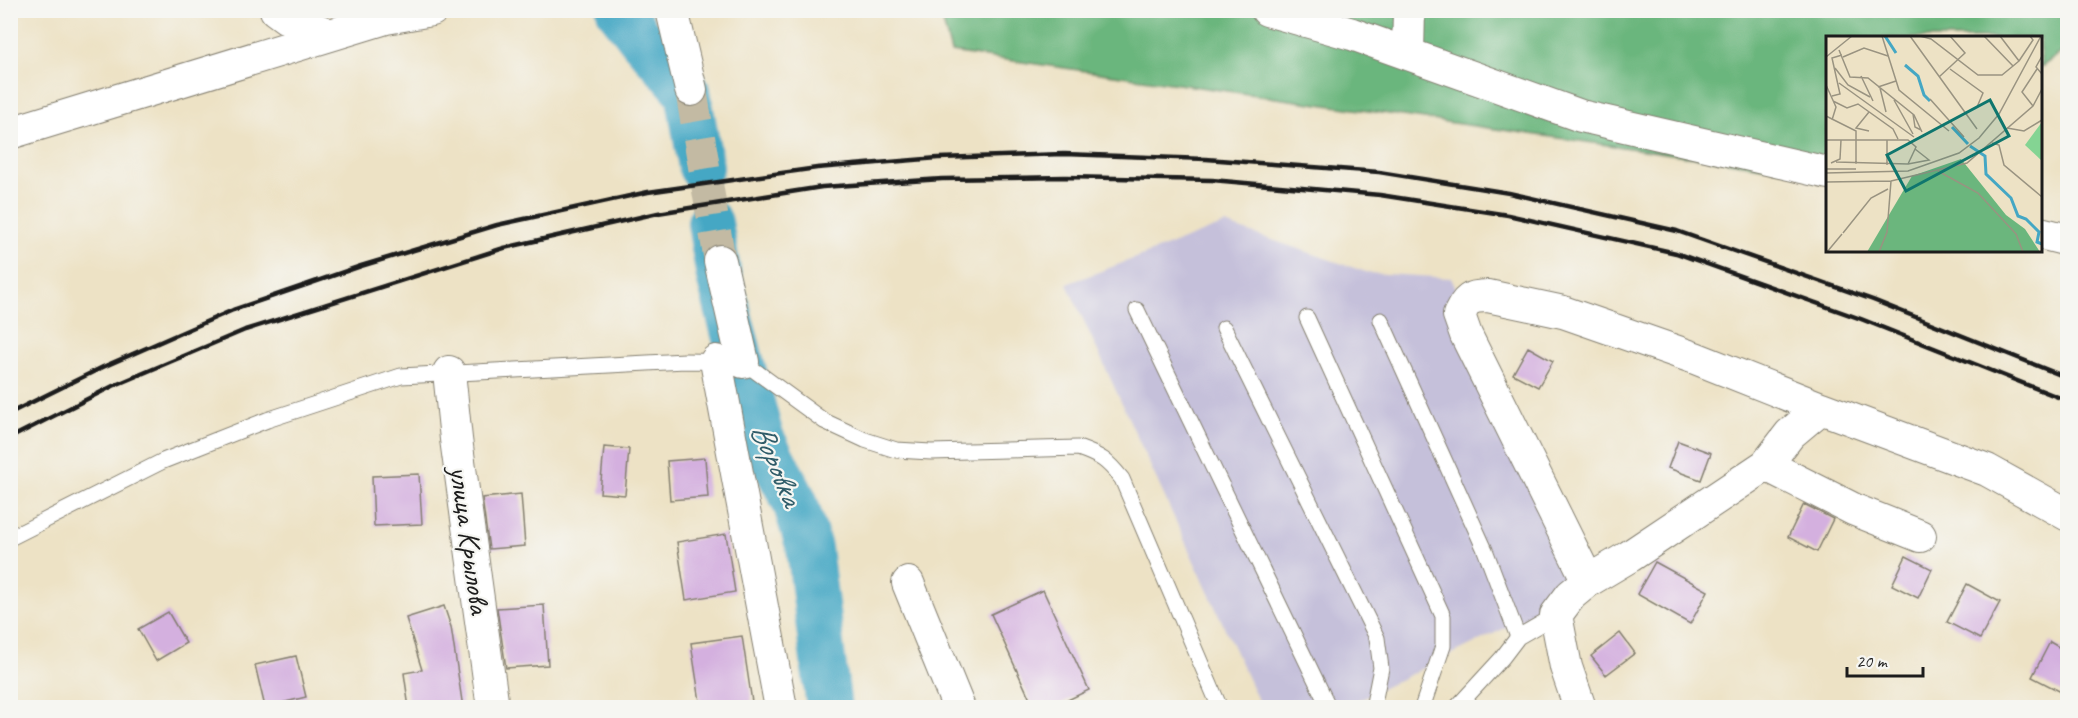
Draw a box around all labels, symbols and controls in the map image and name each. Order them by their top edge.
inset map [1826,36,2042,252]
water label: Воровка [741,417,814,515]
street label: улица Крылова [441,462,499,618]
scale bar [1847,640,1924,678]
text: 20 m [1856,650,1889,672]

